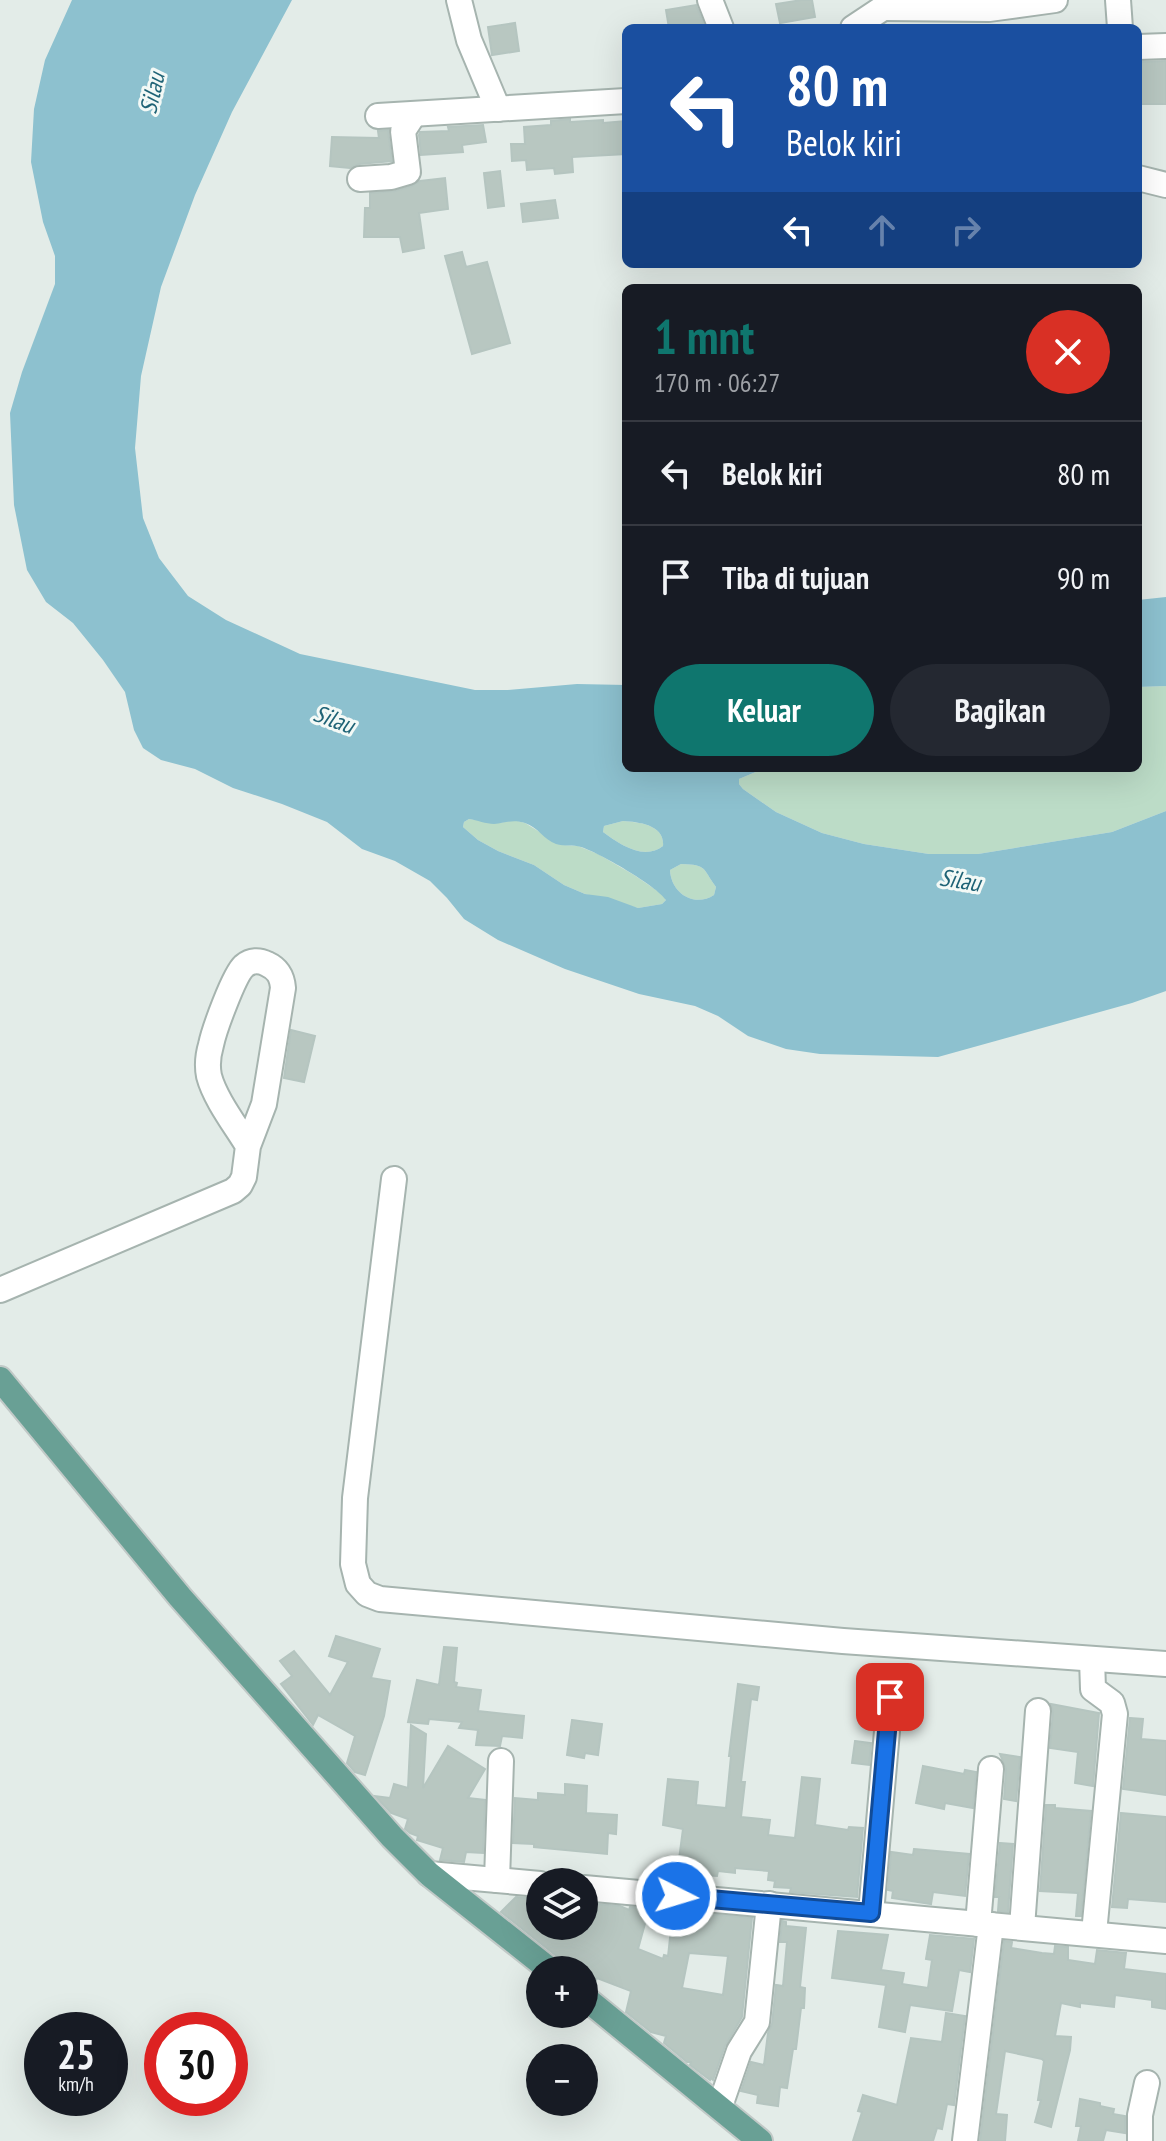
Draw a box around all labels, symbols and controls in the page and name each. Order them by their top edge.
text: 80 m [786,49,888,121]
icon: left [654,56,758,160]
water label: Silau [132,68,172,117]
text: Belok kiri [786,119,902,166]
icon: left [776,208,820,252]
icon: ahead [860,208,904,252]
icon: right [944,208,988,252]
text: 1 mnt [654,305,754,367]
button: close [1026,310,1110,394]
text: 170 m · 06:27 [654,366,780,399]
icon: left [654,451,698,495]
text: Belok kiri [722,454,823,493]
text: 80 m [1057,454,1110,493]
icon: arrive [654,555,698,599]
text: Tiba di tujuan [722,558,869,597]
text: 90 m [1057,558,1110,597]
button: Keluar [654,664,874,756]
button: Bagikan [890,664,1110,756]
water label: Silau [309,697,360,741]
water label: Silau [937,861,984,899]
pin [856,1663,924,1731]
icon: arrive [868,1675,912,1719]
position arrow [634,1854,718,1938]
map controls [526,1868,598,2116]
button: layers [526,1868,598,1940]
button: + [526,1956,598,2028]
speed limit sign: 30 [144,2012,248,2116]
text: 25 [57,2028,95,2080]
button: − [526,2044,598,2116]
text: km/h [58,2071,94,2097]

